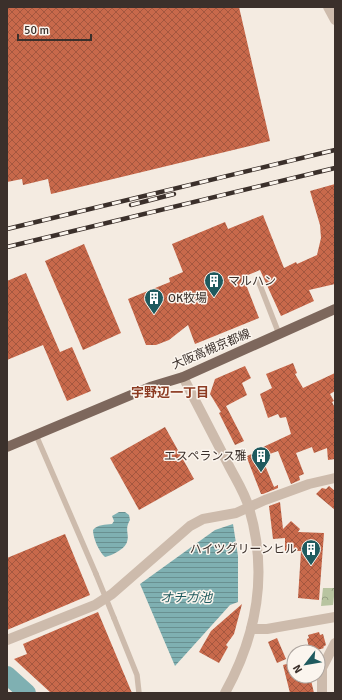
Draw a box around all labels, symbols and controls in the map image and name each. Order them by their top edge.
scale bar [18,16,91,42]
text: 50 m [24,23,49,38]
building icon: マルハン [203,270,225,298]
place label: マルハン [228,274,276,289]
building icon: OK牧場 [143,287,165,315]
place label: OK牧場 [168,291,207,306]
street label: 大阪高槻京都線 [170,326,253,373]
district label: 宇野辺一丁目 [131,385,209,401]
building icon: エスペランス雅 [250,445,272,473]
place label: エスペランス雅 [164,449,247,464]
building icon: ハイツグリーンヒル [300,538,322,566]
place label: ハイツグリーンヒル [190,542,297,557]
water label: オチガ池 [160,590,214,606]
north arrow [286,644,326,684]
text: N [290,662,305,676]

